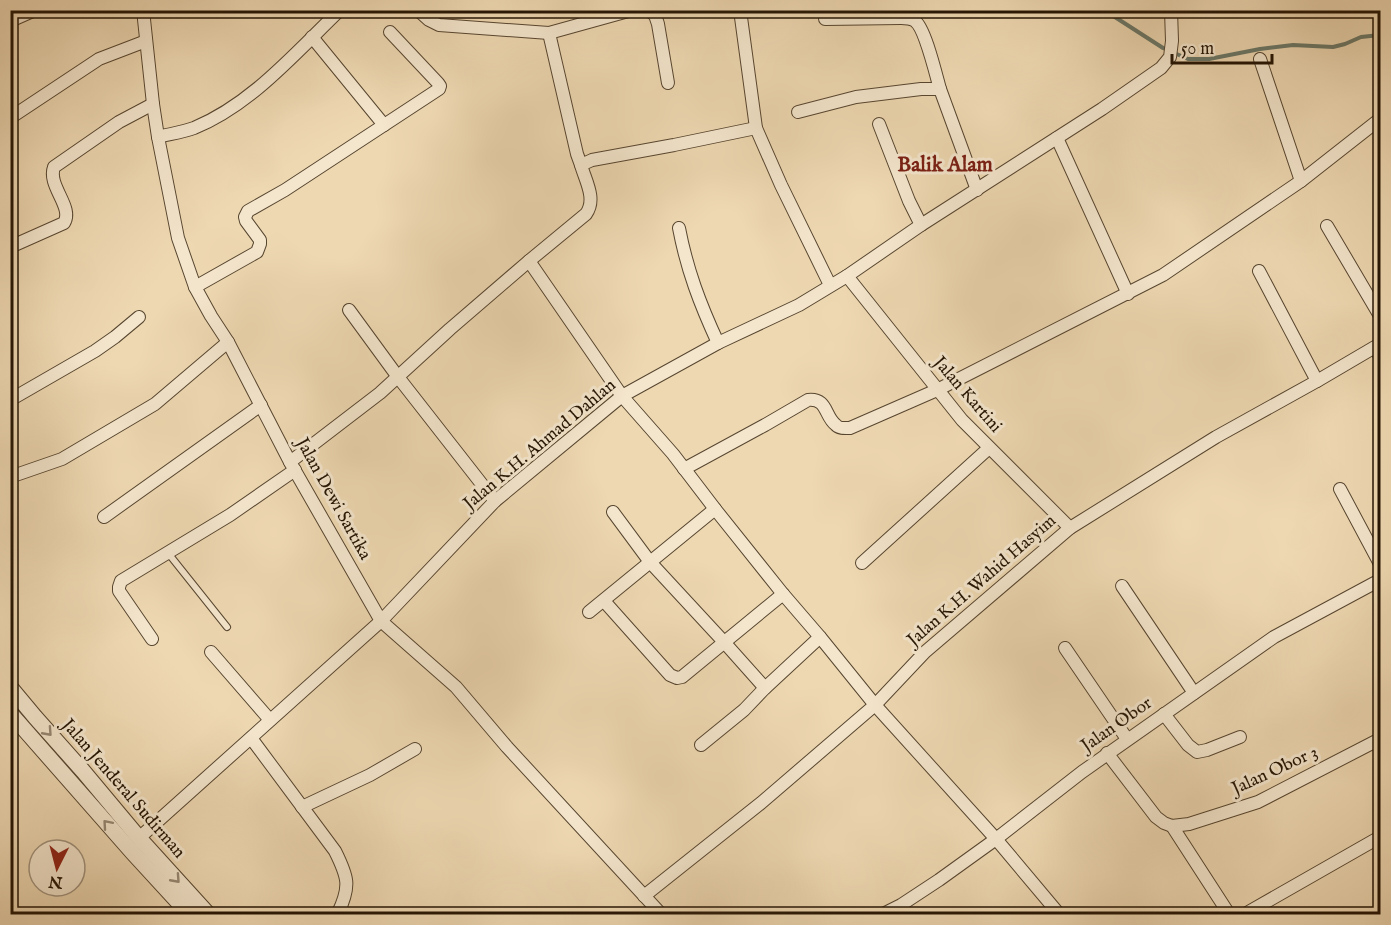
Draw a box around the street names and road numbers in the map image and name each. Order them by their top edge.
street label: Jalan Kartini [926,351,1007,438]
street label: Jalan K.H. Ahmad Dahlan [457,374,621,517]
street label: Jalan Dewi Sartika [289,432,376,564]
street label: Jalan K.H. Wahid Hasyim [901,510,1061,653]
street label: Jalan Obor [1075,692,1157,759]
street label: Jalan Jenderal Sudirman [55,713,190,864]
street label: Jalan Obor 3 [1226,741,1322,802]

